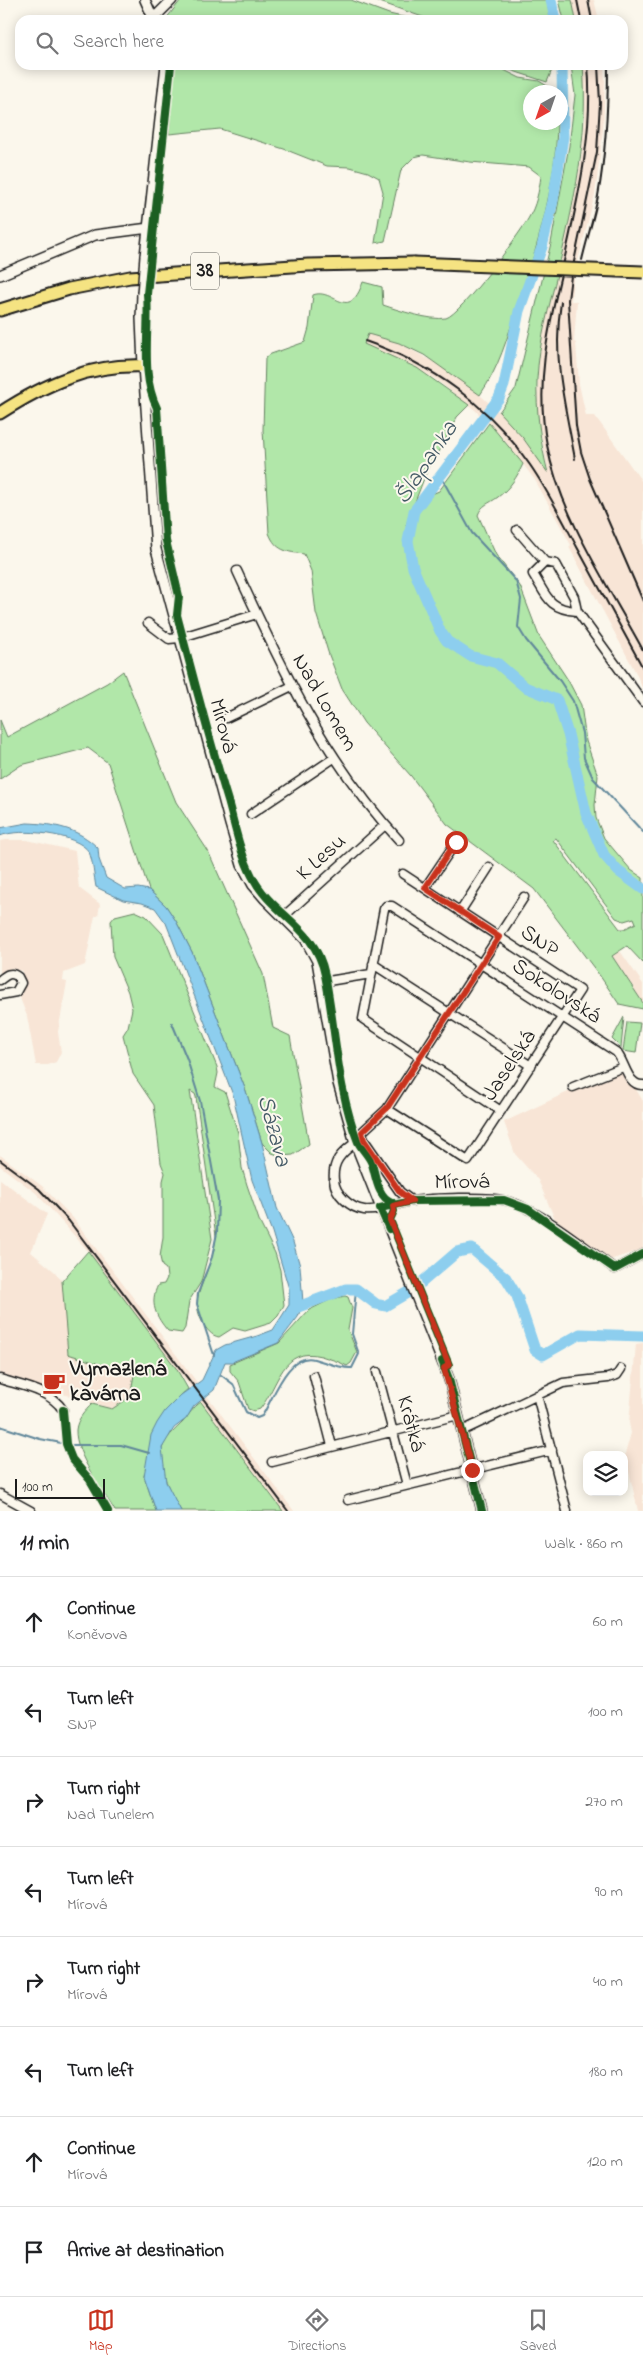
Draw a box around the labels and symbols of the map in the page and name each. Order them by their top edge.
north arrow [523,85,568,130]
road number: 38 [191,252,219,290]
water label: Šlapanka [386,414,468,512]
street label: Nad Lomem [283,648,365,758]
street label: Mírová [199,695,245,757]
street label: K Lesu [290,827,354,889]
route start [445,831,468,854]
street label: SNP [513,917,565,967]
street label: Sokolovská [505,951,607,1033]
street label: Jaselská [475,1024,545,1108]
water label: Sázava [247,1091,300,1172]
street label: Mírová [434,1167,490,1199]
place label: Vymazlená kavárna [69,1354,167,1411]
cafe icon: Vymazlená kavárna [41,1370,67,1396]
street label: Krátká [387,1392,433,1456]
route end [461,1459,484,1482]
scale bar [15,1476,105,1499]

